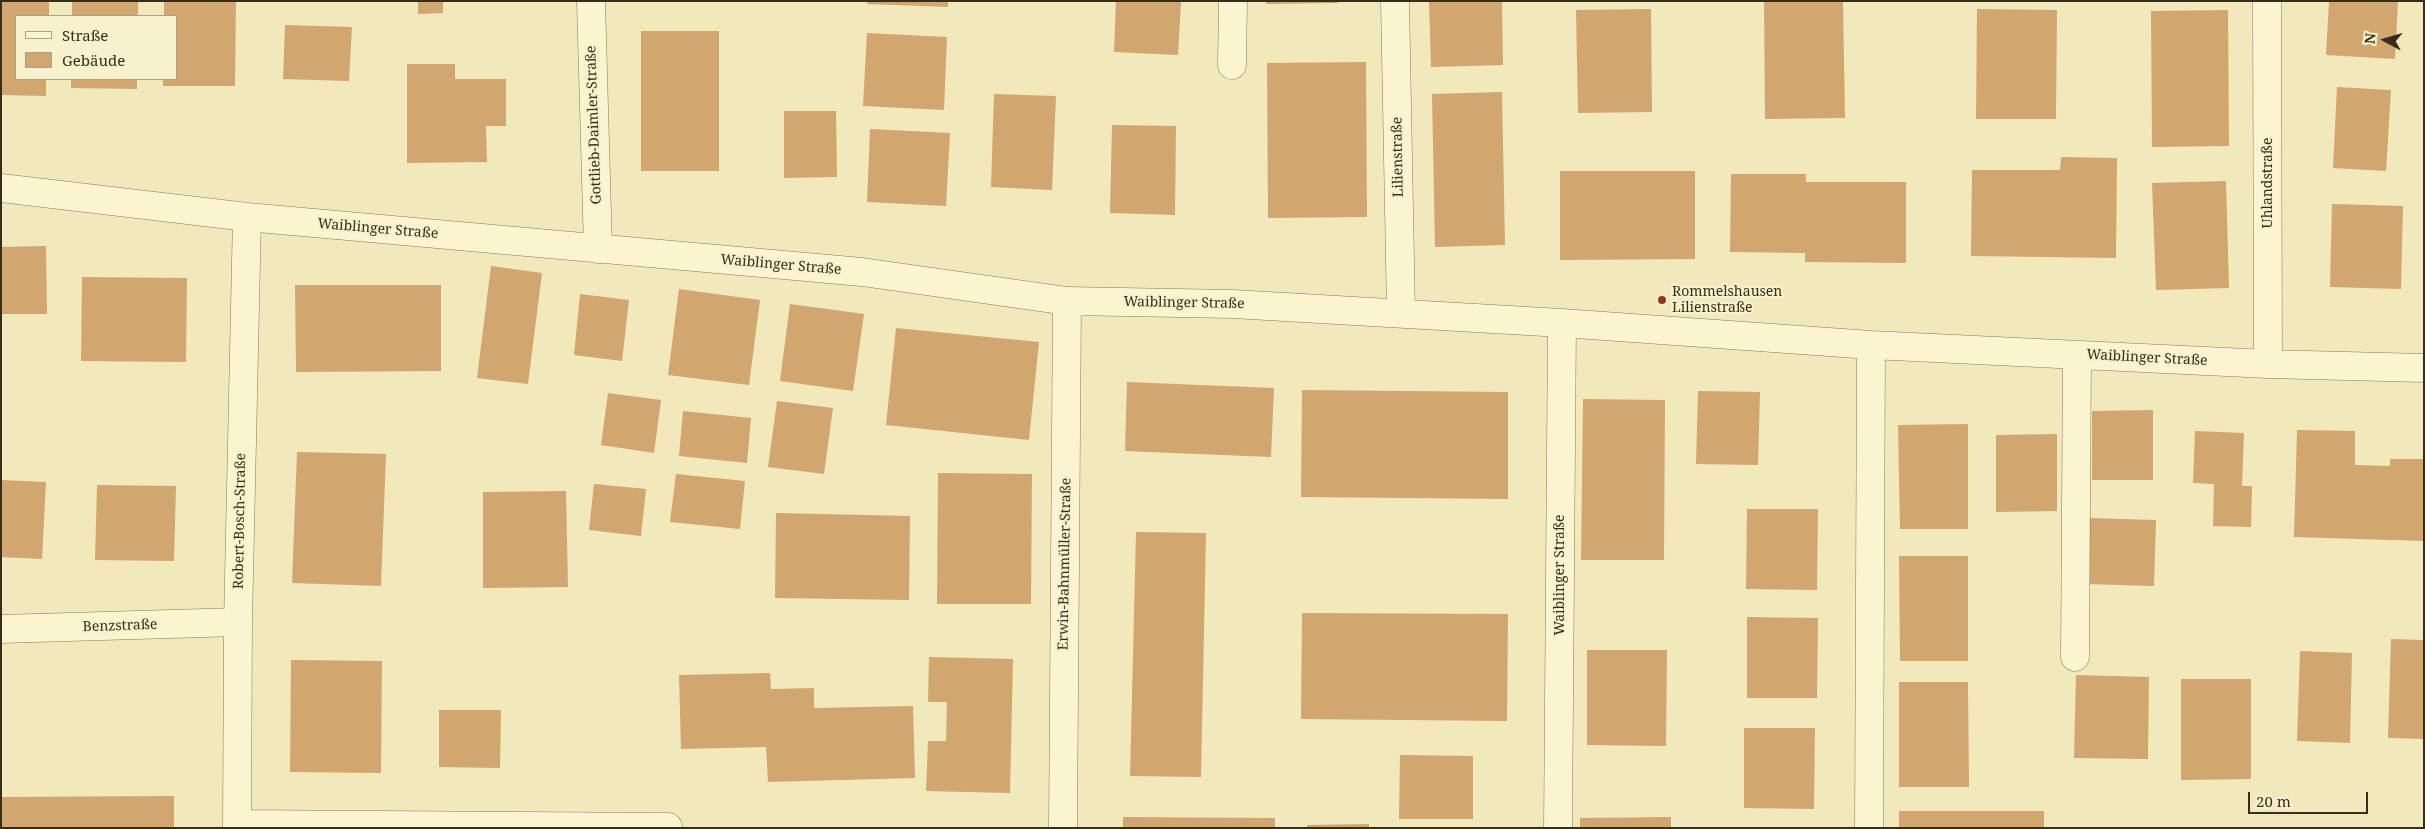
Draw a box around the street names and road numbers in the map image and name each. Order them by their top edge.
street label: Gottlieb-Daimler-Straße [583,45,605,205]
street label: Lilienstraße [1389,117,1407,197]
street label: Uhlandstraße [2260,138,2276,228]
street label: Waiblinger Straße [317,215,439,243]
street label: Waiblinger Straße [720,251,842,279]
street label: Waiblinger Straße [1123,294,1245,312]
street label: Waiblinger Straße [2086,346,2208,370]
street label: Robert-Bosch-Straße [230,453,250,589]
street label: Erwin-Bahnmüller-Straße [1055,478,1075,650]
street label: Waiblinger Straße [1552,514,1568,636]
street label: Benzstraße [82,616,158,636]

